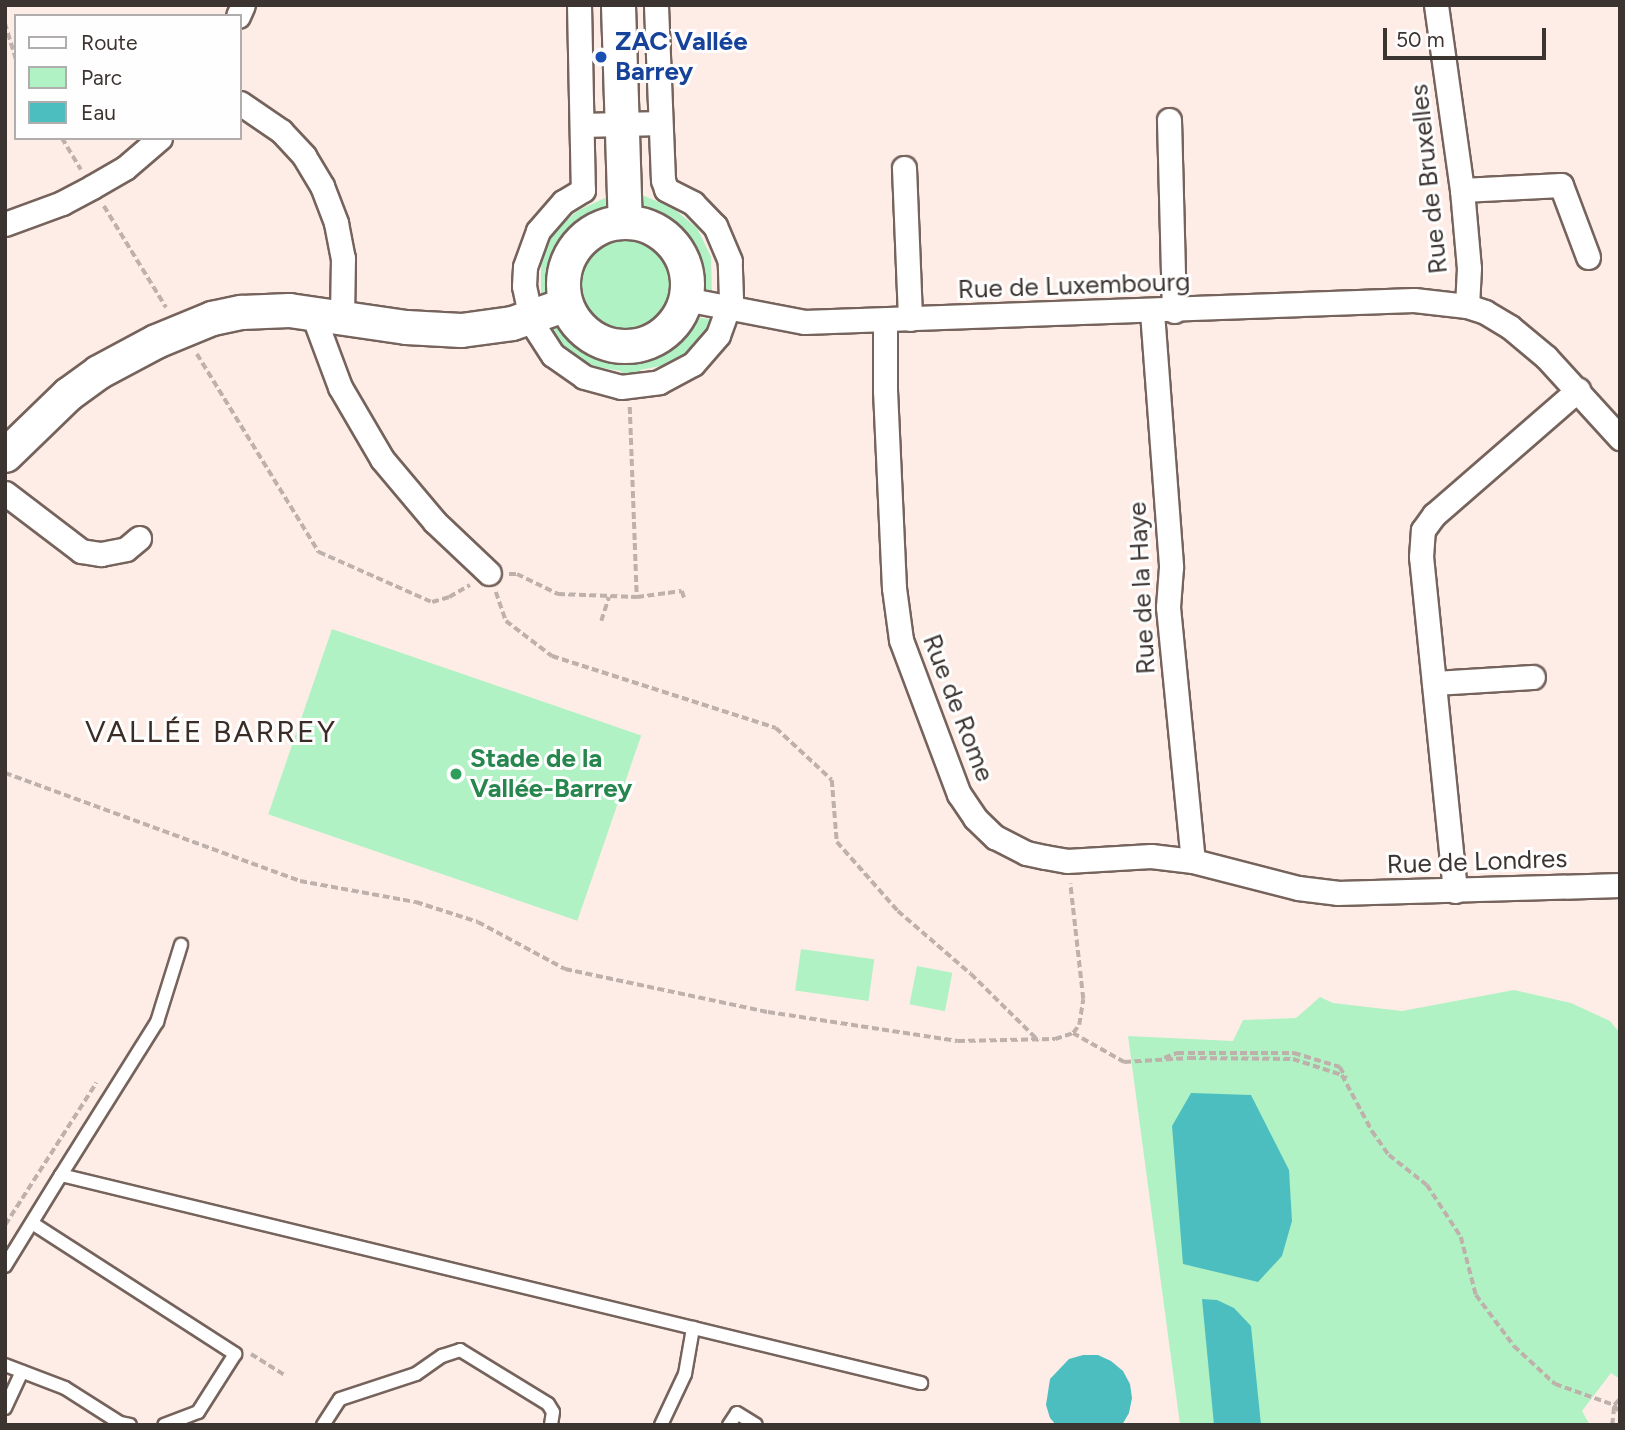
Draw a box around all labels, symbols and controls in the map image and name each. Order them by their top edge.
legend [14,14,242,140]
scale bar [1387,14,1550,58]
place label: ZAC Vallée Barrey [615,26,748,88]
text: 50 m [1396,27,1445,52]
text: Route [81,30,137,55]
marker: ZAC Vallée Barrey [593,49,609,65]
text: Parc [81,65,122,90]
street label: Rue de Bruxelles [1404,83,1454,275]
text: Eau [81,100,116,125]
street label: Rue de Luxembourg [957,266,1191,306]
street label: Rue de la Haye [1122,501,1162,675]
street label: Rue de Rome [916,630,1000,786]
district label: VALLÉE BARREY [87,714,335,750]
place label: Stade de la Vallée-Barrey [470,743,632,804]
marker: Stade de la Vallée-Barrey [448,766,464,782]
street label: Rue de Londres [1386,843,1568,881]

